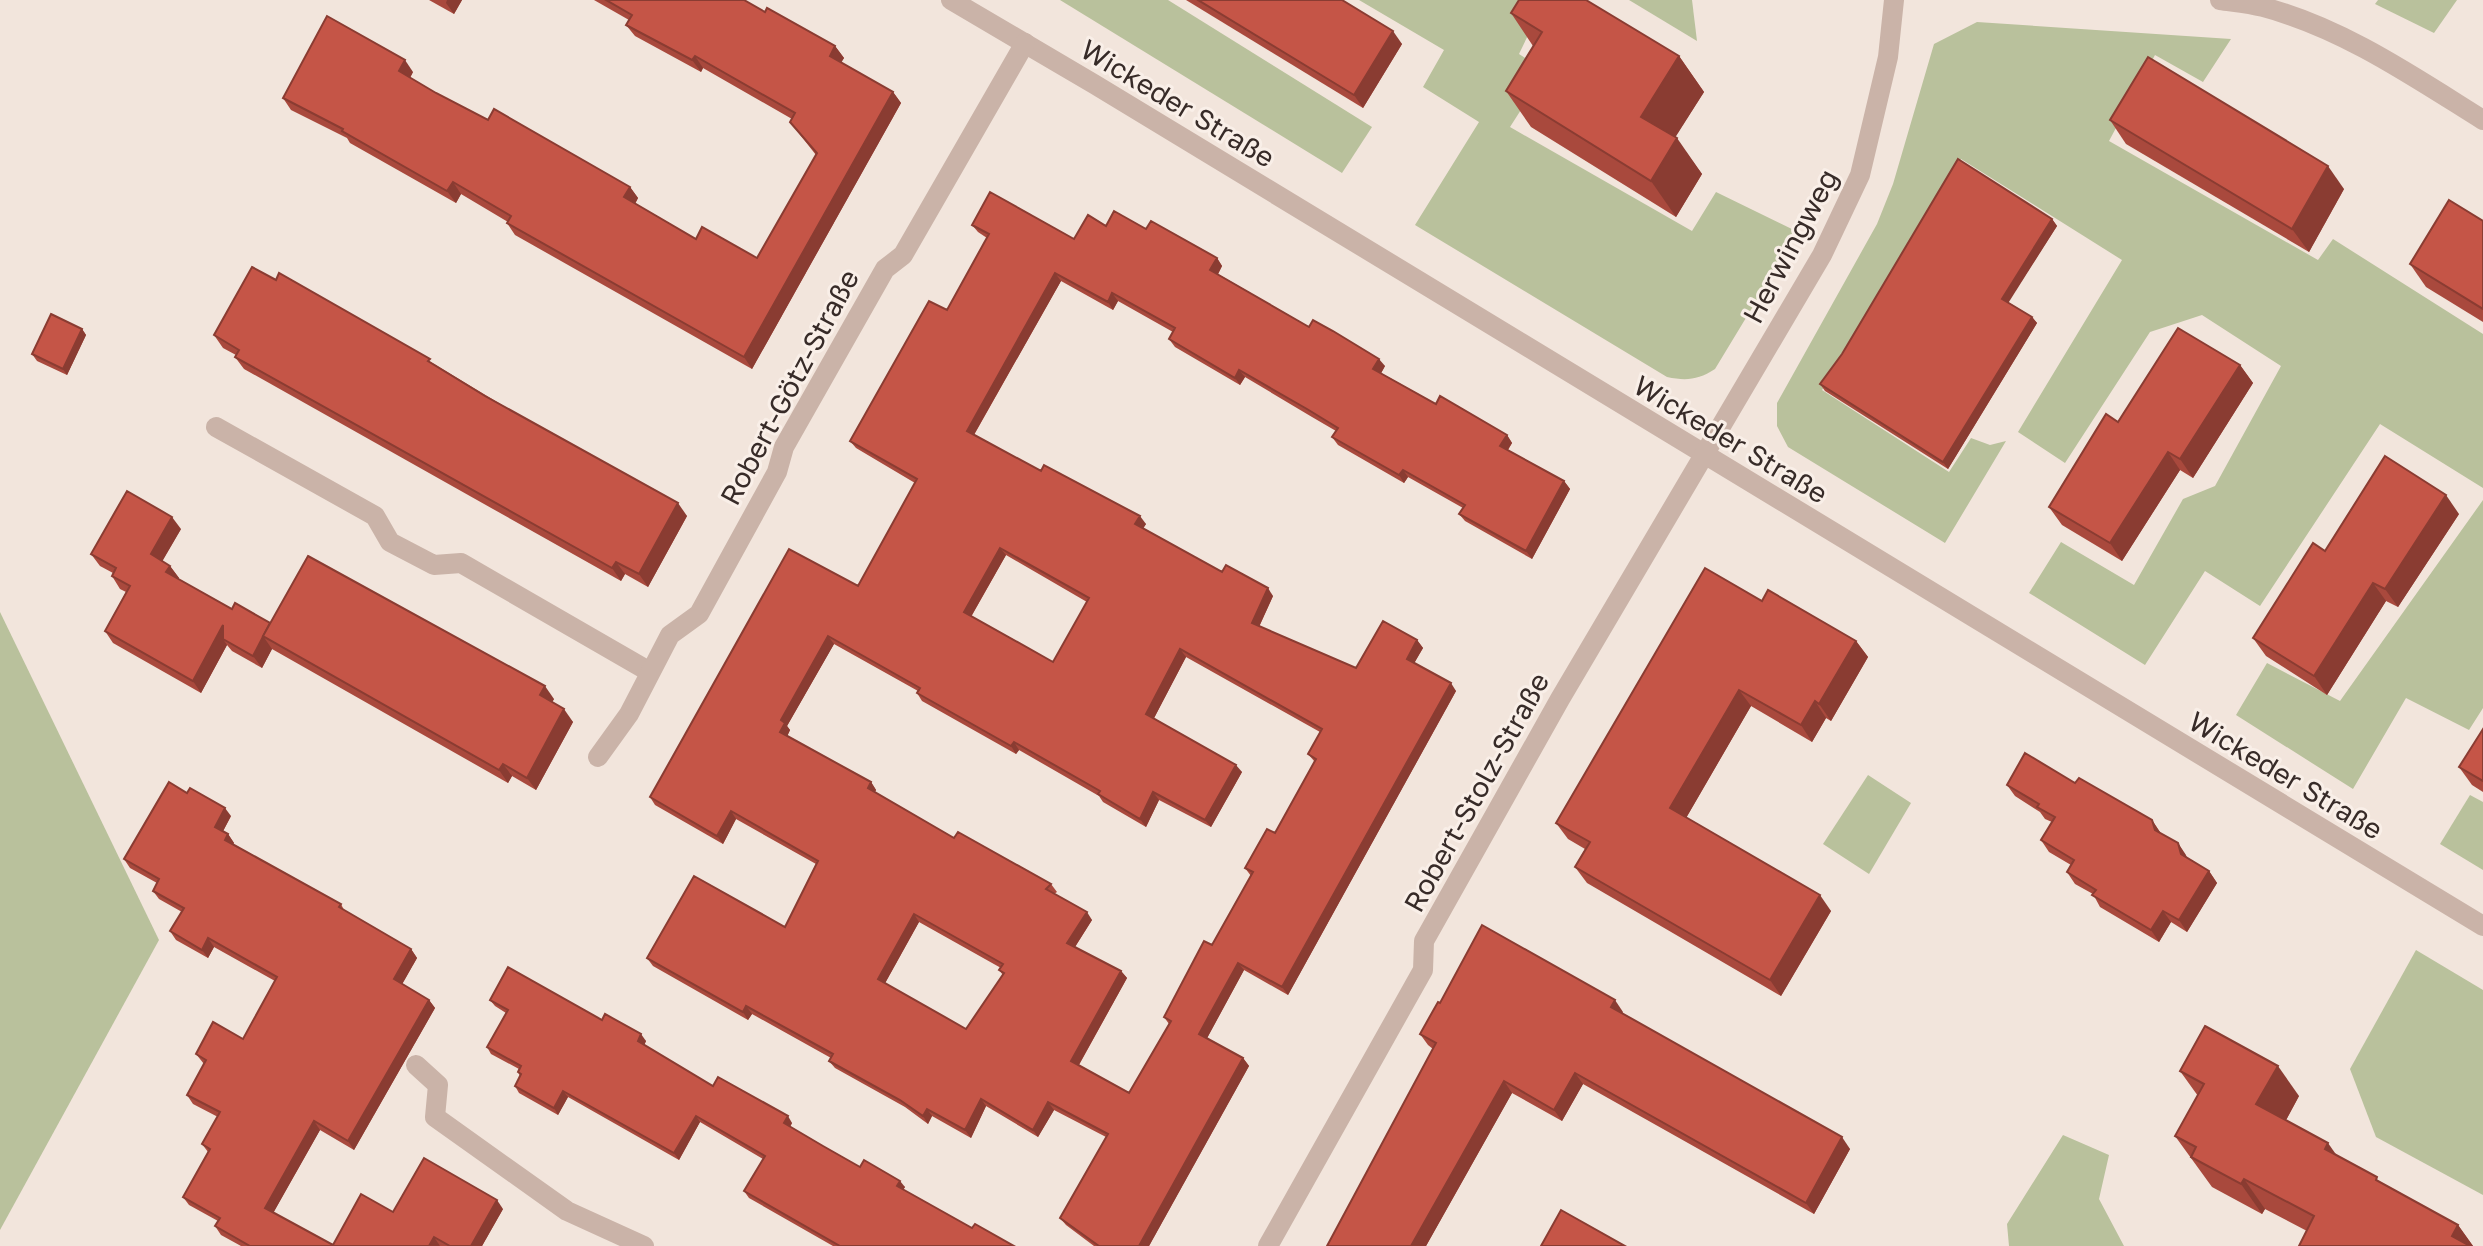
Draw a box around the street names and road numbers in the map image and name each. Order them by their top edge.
street label: Wickeder Straße [1075,32,1281,174]
street label: Herwingweg [1736,163,1844,329]
street label: Robert-Götz-Straße [713,264,865,510]
street label: Wickeder Straße [1628,368,1834,510]
street label: Robert-Stolz-Straße [1397,667,1555,917]
street label: Wickeder Straße [2183,704,2389,846]

